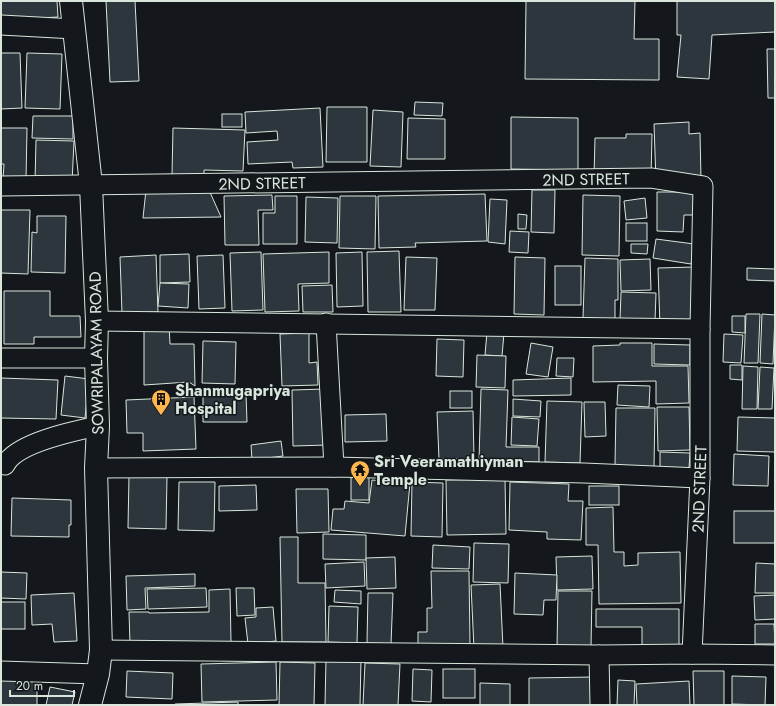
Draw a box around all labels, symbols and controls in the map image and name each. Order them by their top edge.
street label: 2ND STREET [542,167,630,192]
street label: 2ND STREET [218,171,306,196]
street label: SOWRIPALAYAM ROAD [84,271,109,435]
place label: Shanmugapriya Hospital [175,379,290,420]
building icon: Shanmugapriya Hospital [150,388,172,416]
street label: 2ND STREET [686,444,713,533]
place label: Sri Veeramathiyman Temple [374,450,523,491]
temple icon: Sri Veeramathiyman Temple [349,459,371,487]
scale bar [10,672,74,698]
text: 20 m [16,677,43,695]

